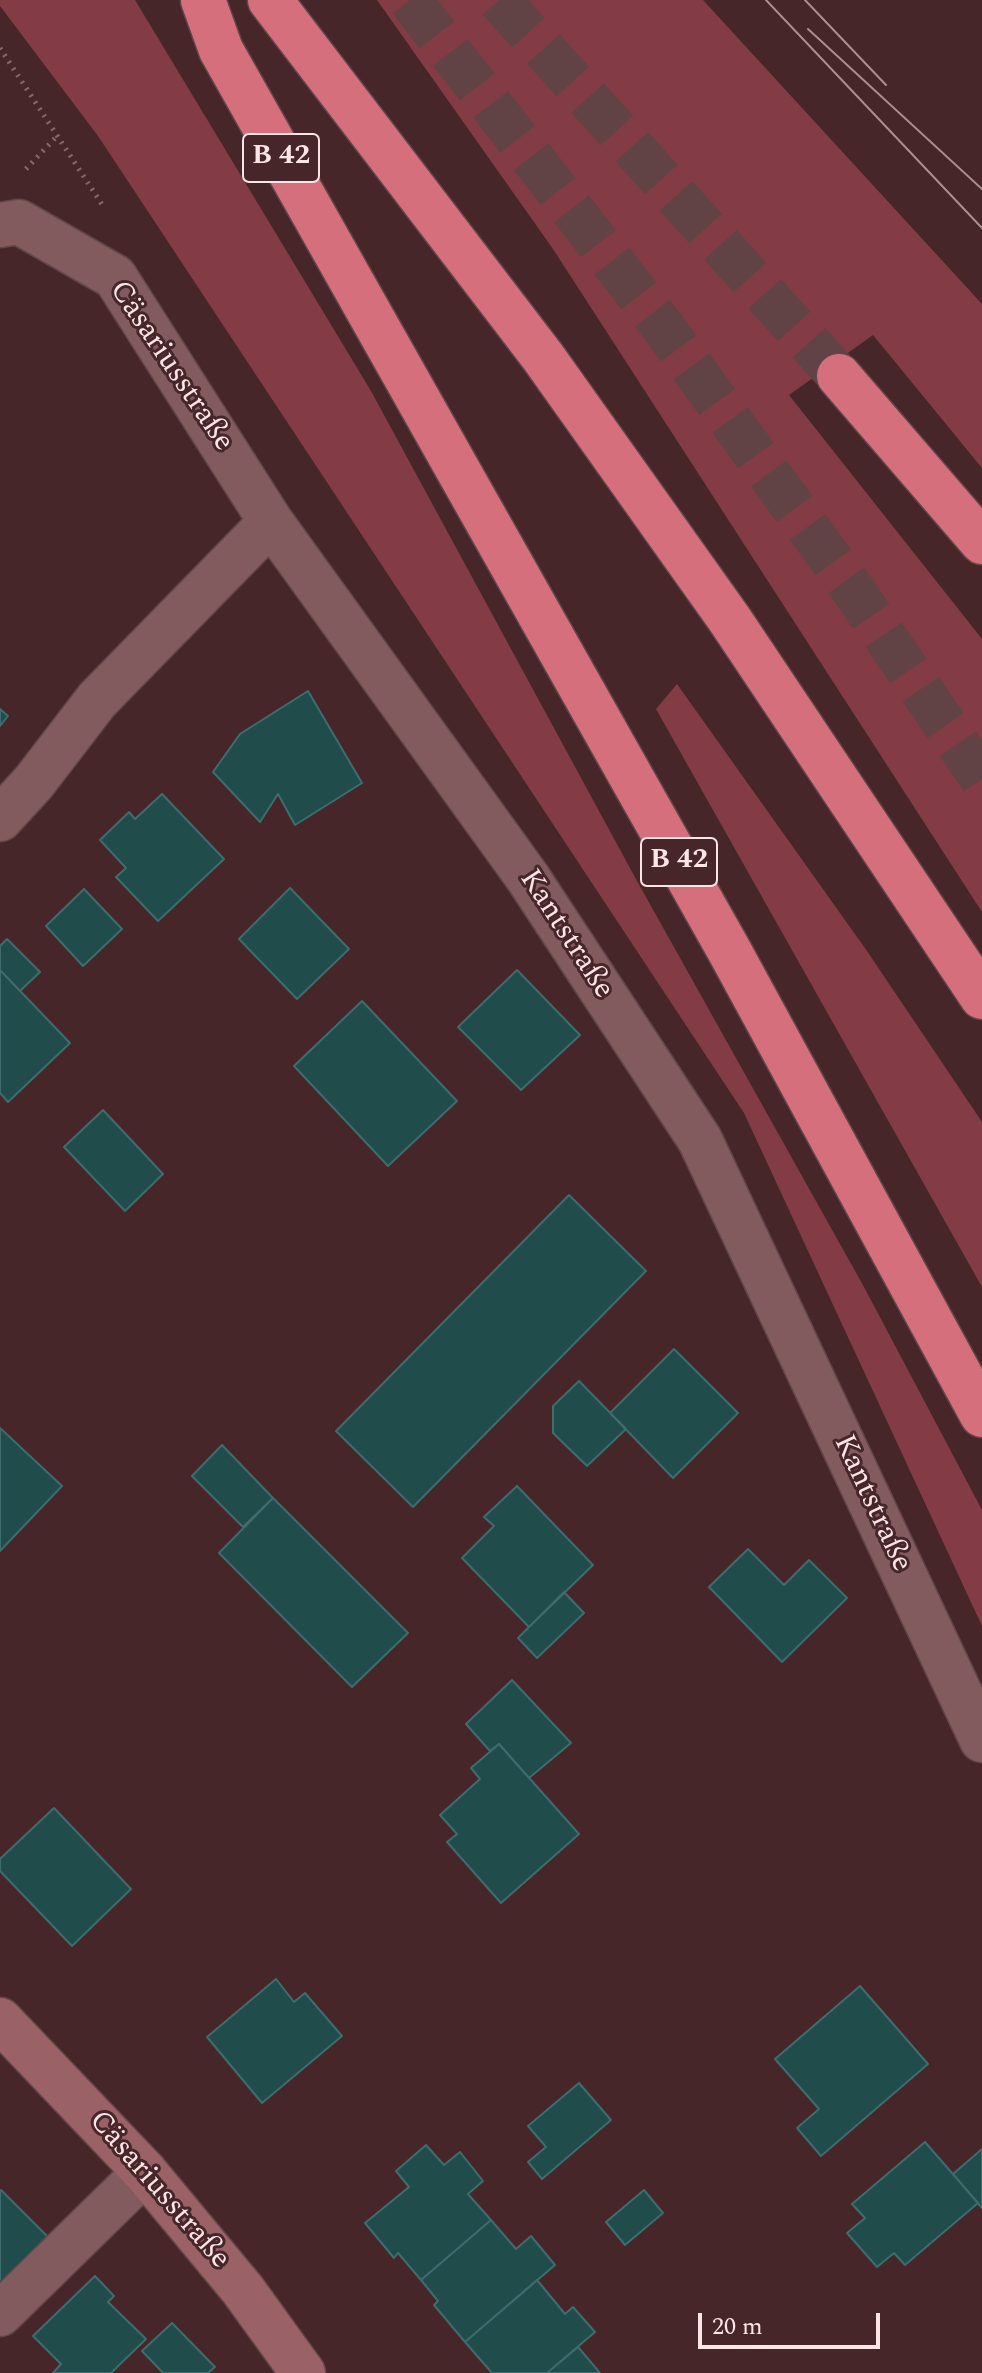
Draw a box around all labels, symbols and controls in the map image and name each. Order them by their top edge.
road number: B 42 [243,134,319,182]
street label: Cäsariusstraße [100,275,240,459]
road number: B 42 [641,838,717,886]
street label: Kantstraße [510,864,620,1006]
street label: Kantstraße [824,1430,918,1578]
street label: Cäsariusstraße [79,2104,237,2278]
scale bar [702,2297,884,2347]
text: 20 m [712,2309,763,2345]

